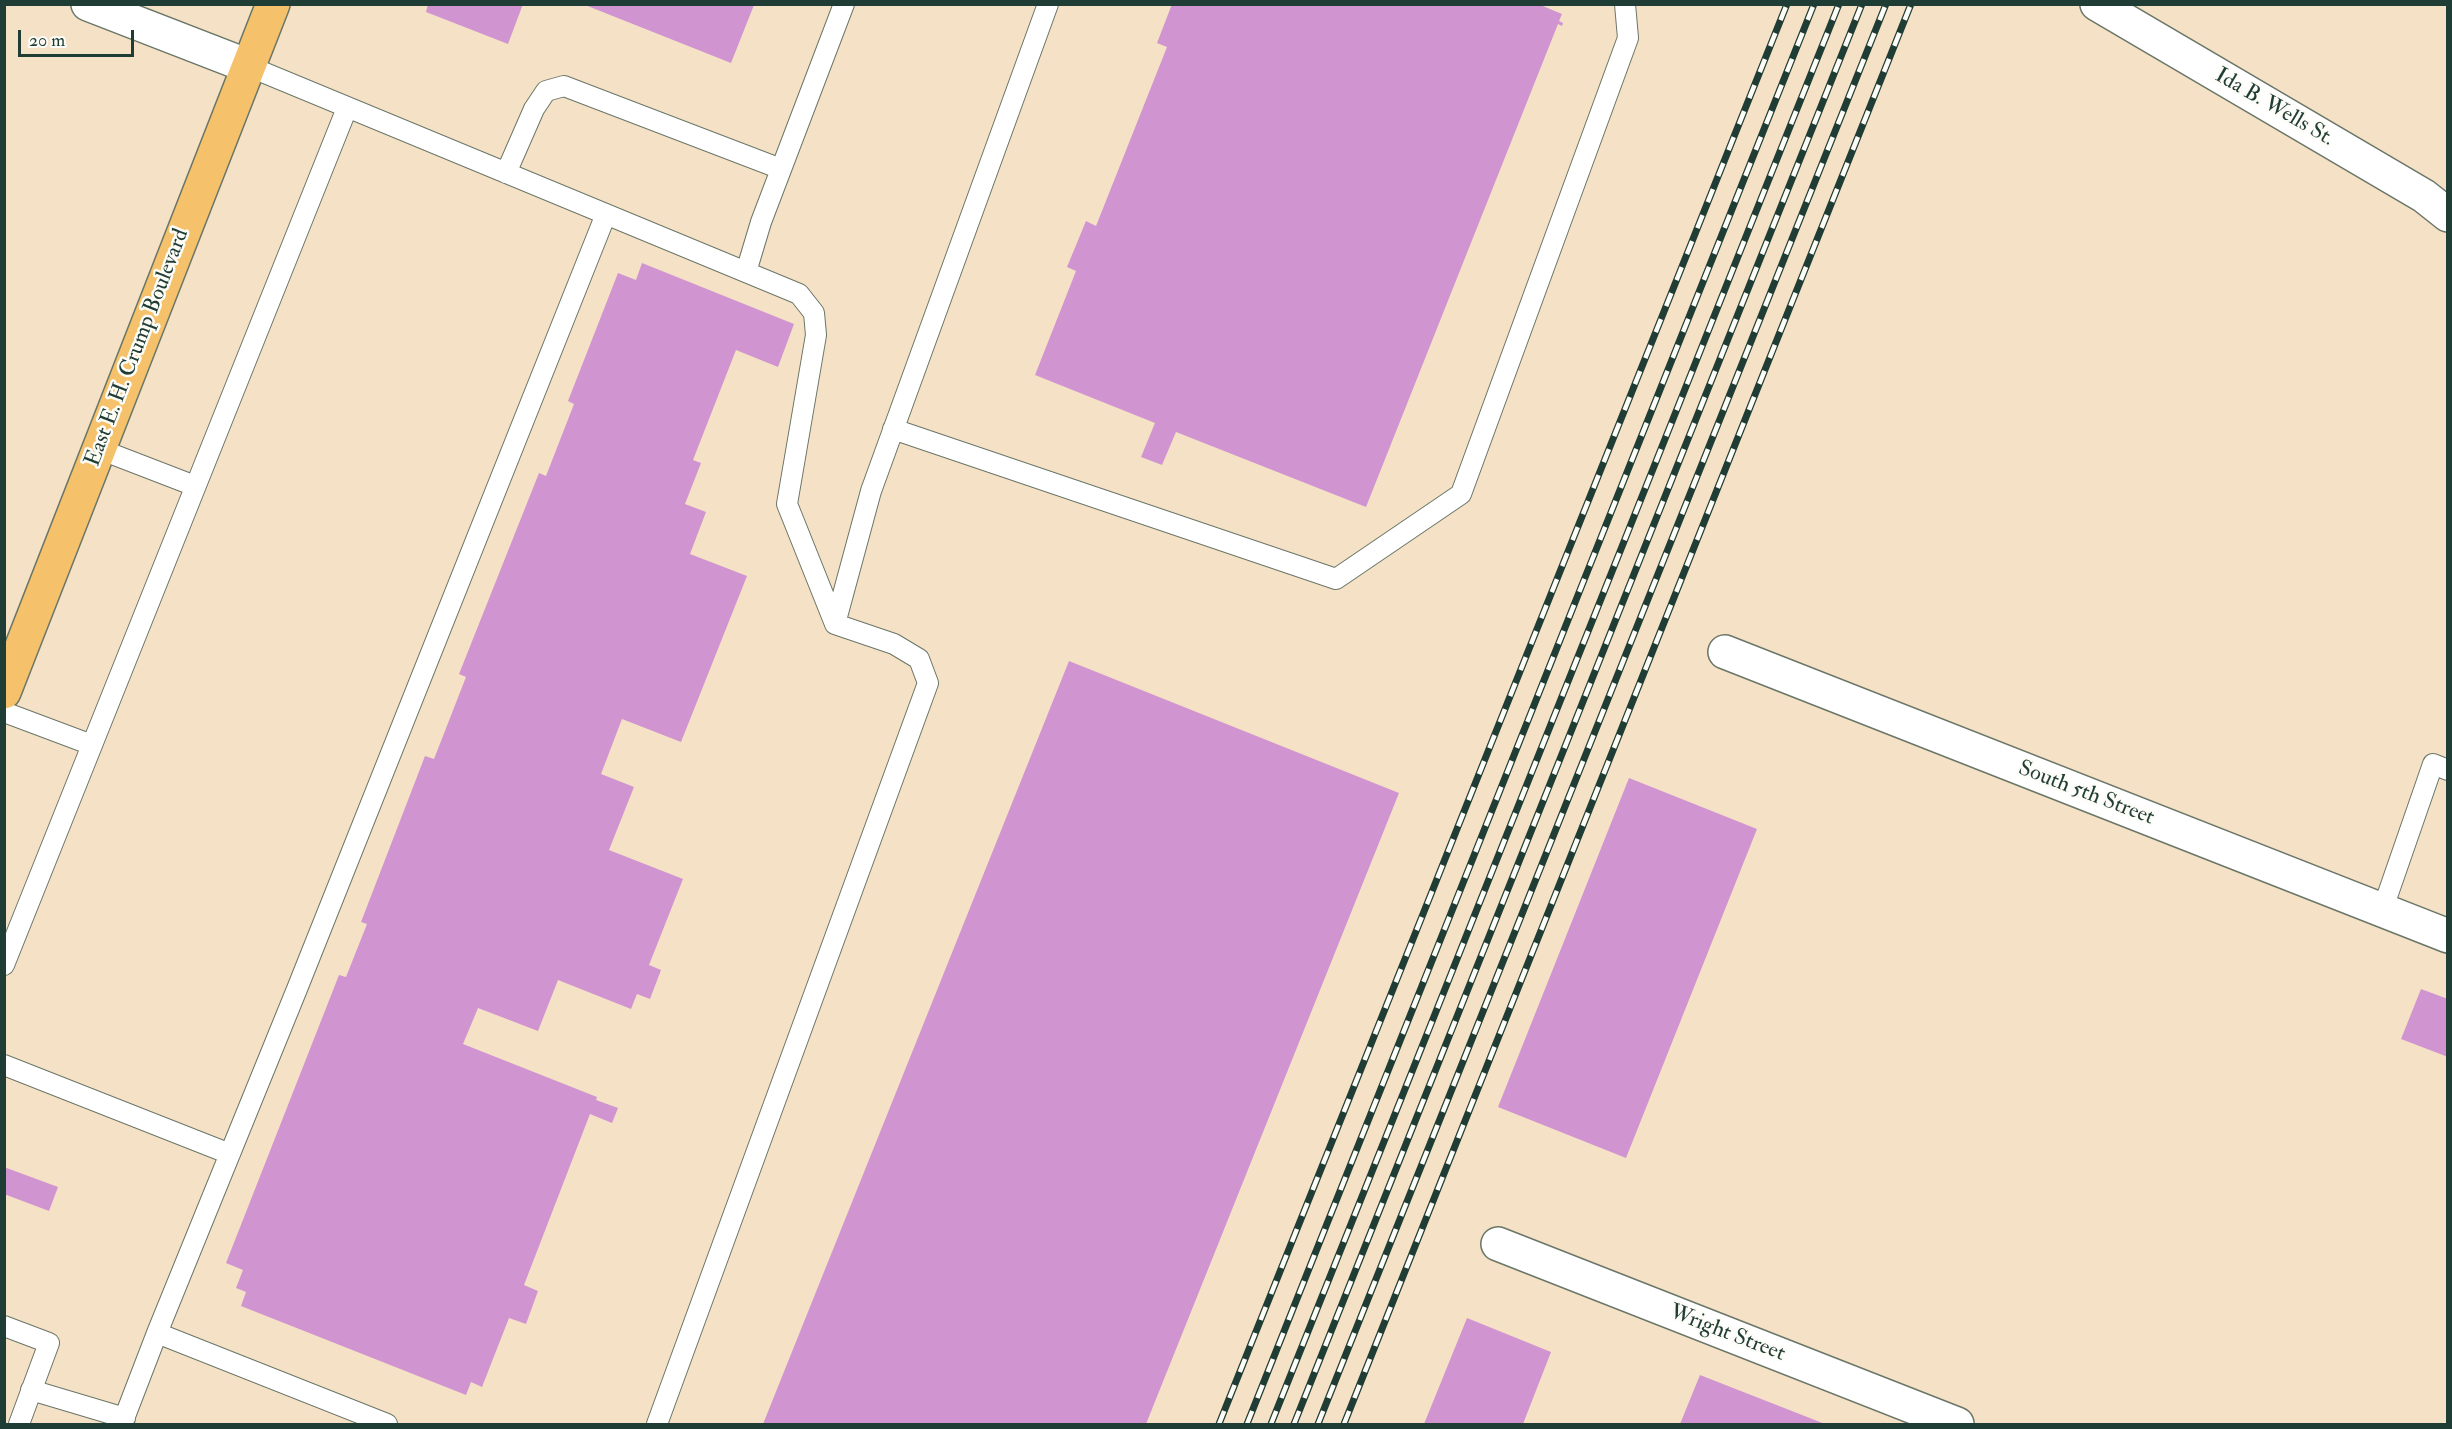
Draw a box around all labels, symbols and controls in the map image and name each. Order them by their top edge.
scale bar [21,18,136,56]
text: 20 m [29,29,65,52]
street label: Ida B. Wells St. [2210,63,2338,153]
street label: East E. H. Crump Boulevard [80,225,196,471]
street label: South 5th Street [2014,756,2158,832]
street label: Wright Street [1666,1300,1788,1368]

